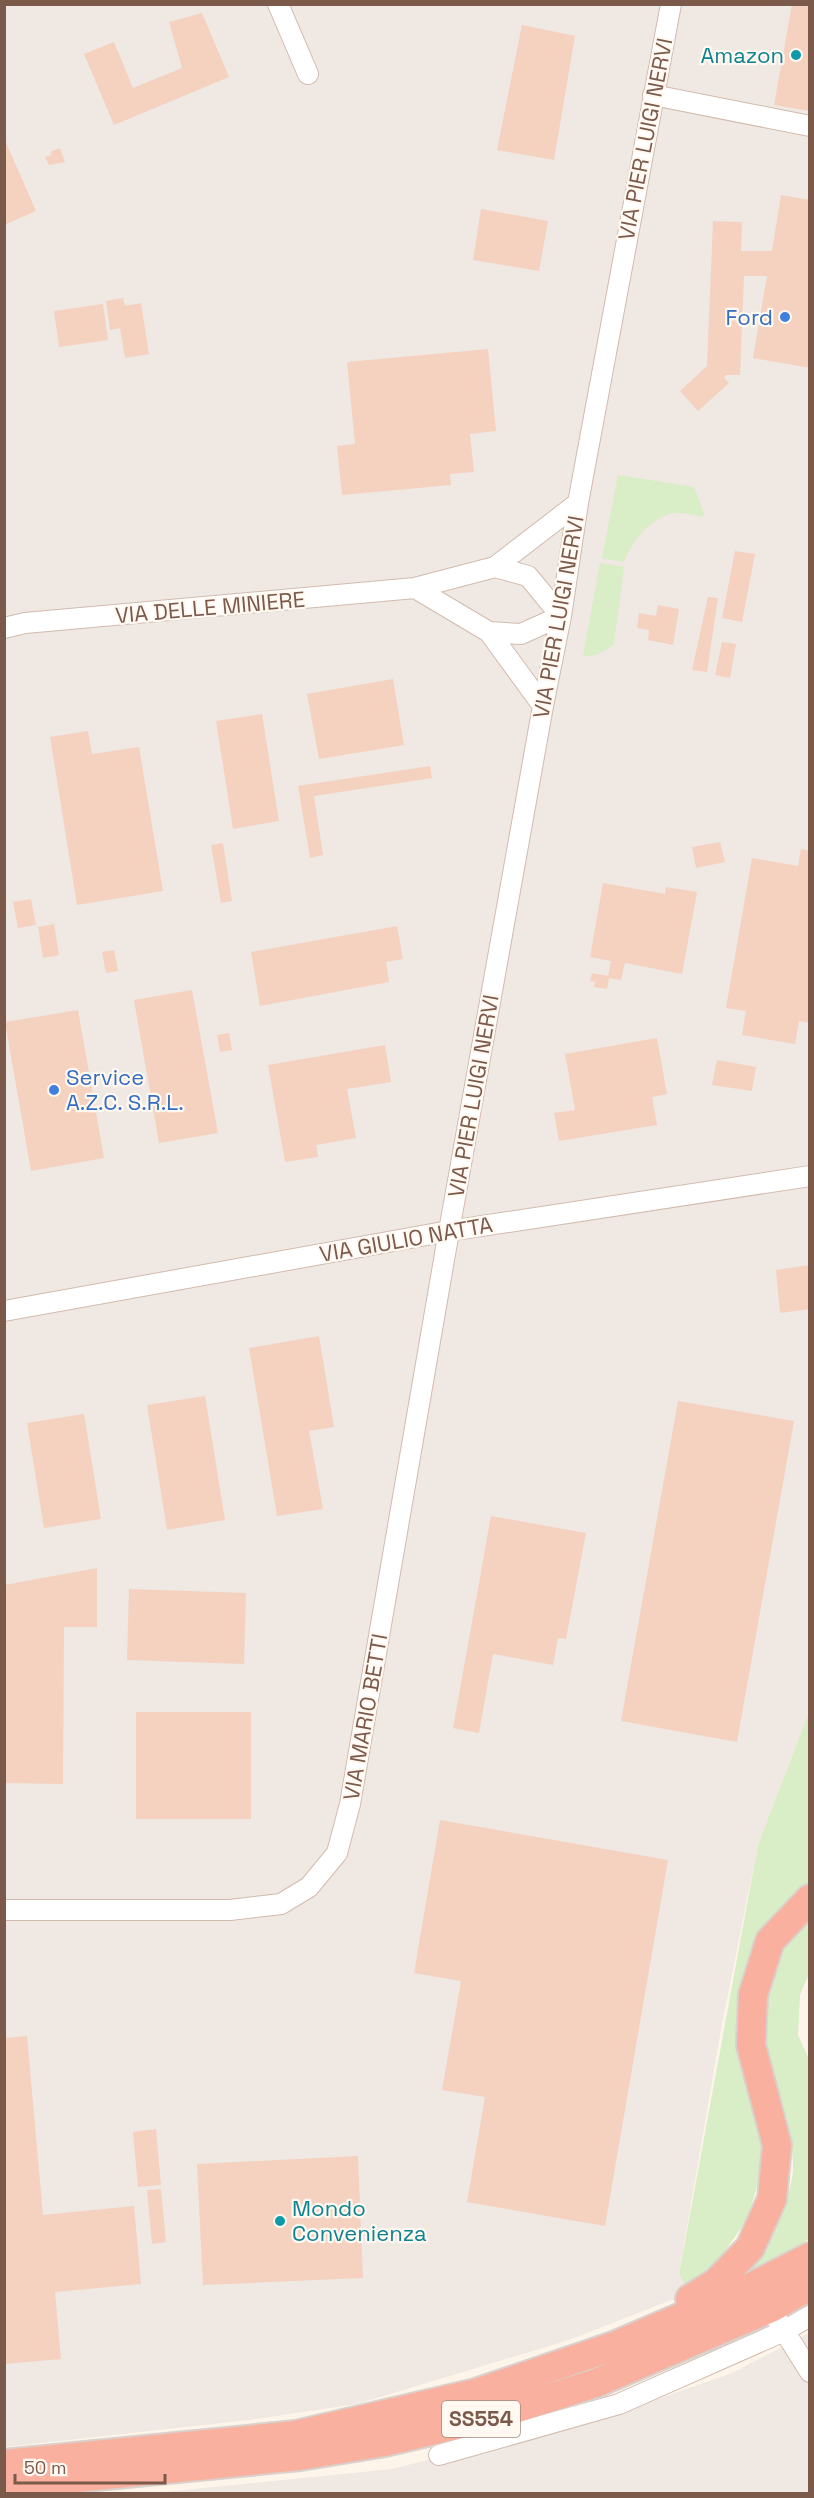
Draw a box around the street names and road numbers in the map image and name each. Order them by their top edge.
street label: VIA PIER LUIGI NERVI [612,35,678,243]
street label: VIA PIER LUIGI NERVI [526,513,590,721]
street label: VIA DELLE MINIERE [114,585,306,629]
street label: VIA PIER LUIGI NERVI [441,992,505,1200]
street label: VIA GIULIO NATTA [317,1210,495,1268]
street label: VIA MARIO BETTI [337,1631,393,1803]
road number: SS554 [442,2401,520,2437]

